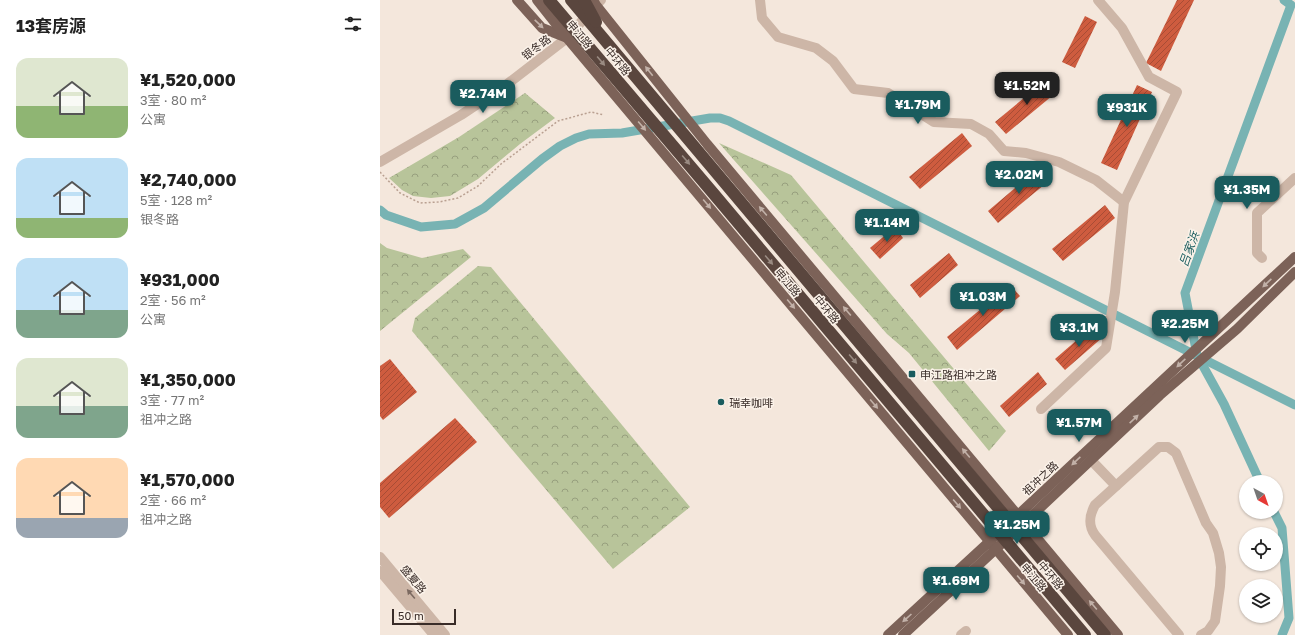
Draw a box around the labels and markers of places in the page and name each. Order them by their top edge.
pin: ¥1.52M [994,72,1060,106]
pin: ¥2.74M [450,80,516,114]
pin: ¥1.79M [885,91,951,125]
pin: ¥931K [1099,94,1155,128]
pin: ¥2.02M [986,161,1052,195]
pin: ¥1.35M [1214,176,1280,210]
pin: ¥1.14M [854,209,920,243]
pin: ¥1.03M [950,283,1016,317]
pin: ¥2.25M [1152,310,1218,344]
pin: ¥3.1M [1051,314,1107,348]
place label: 申江路祖冲之路 [920,368,997,381]
marker: 申江路祖冲之路 [907,369,917,379]
place label: 瑞幸咖啡 [729,396,773,409]
marker: 瑞幸咖啡 [716,397,726,407]
pin: ¥1.57M [1046,409,1112,443]
pin: ¥1.25M [984,511,1050,545]
pin: ¥1.69M [923,567,989,601]

